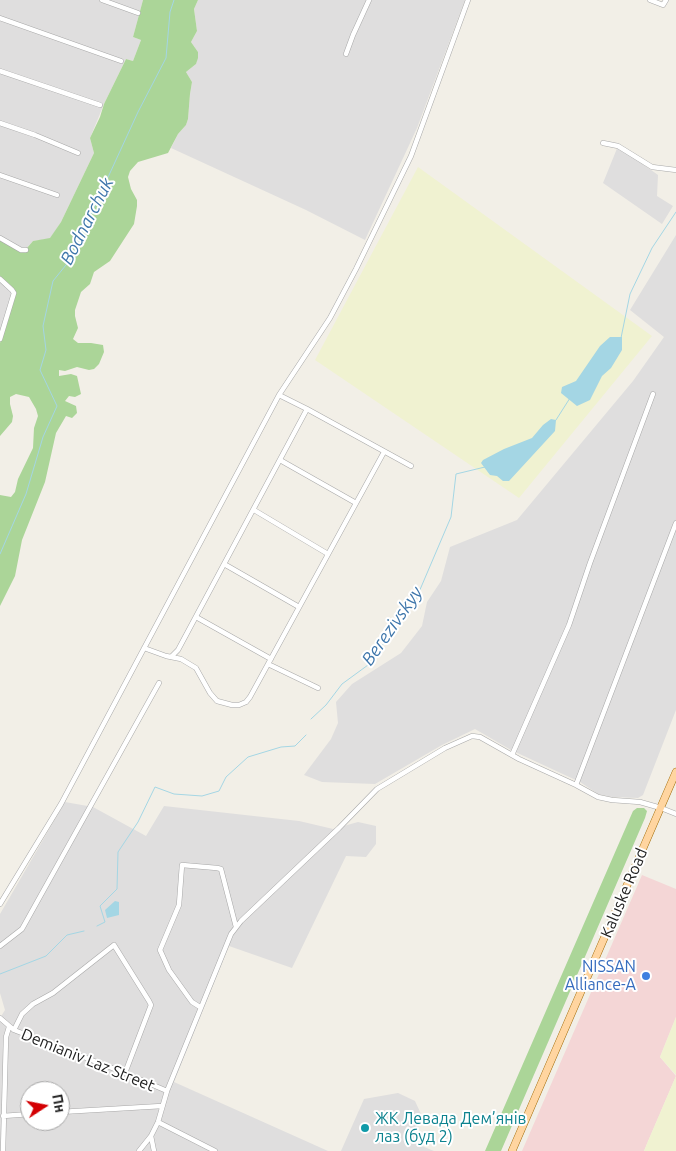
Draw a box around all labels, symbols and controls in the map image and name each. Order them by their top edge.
water label: Bodnarchuk [56,174,118,268]
water label: Berezivskyy [357,582,427,670]
street label: Kaluske Road [597,845,651,941]
place label: NISSAN Alliance-A [565,957,636,995]
marker: NISSAN Alliance-A [640,970,652,982]
street label: Demianiv Laz Street [18,1024,158,1096]
north arrow [20,1081,70,1131]
text: Пн [49,1093,68,1114]
place label: ЖК Левада Дем’янів лаз (буд 2) [375,1109,526,1147]
marker: ЖК Левада Дем’янів лаз (буд 2) [359,1122,371,1134]

